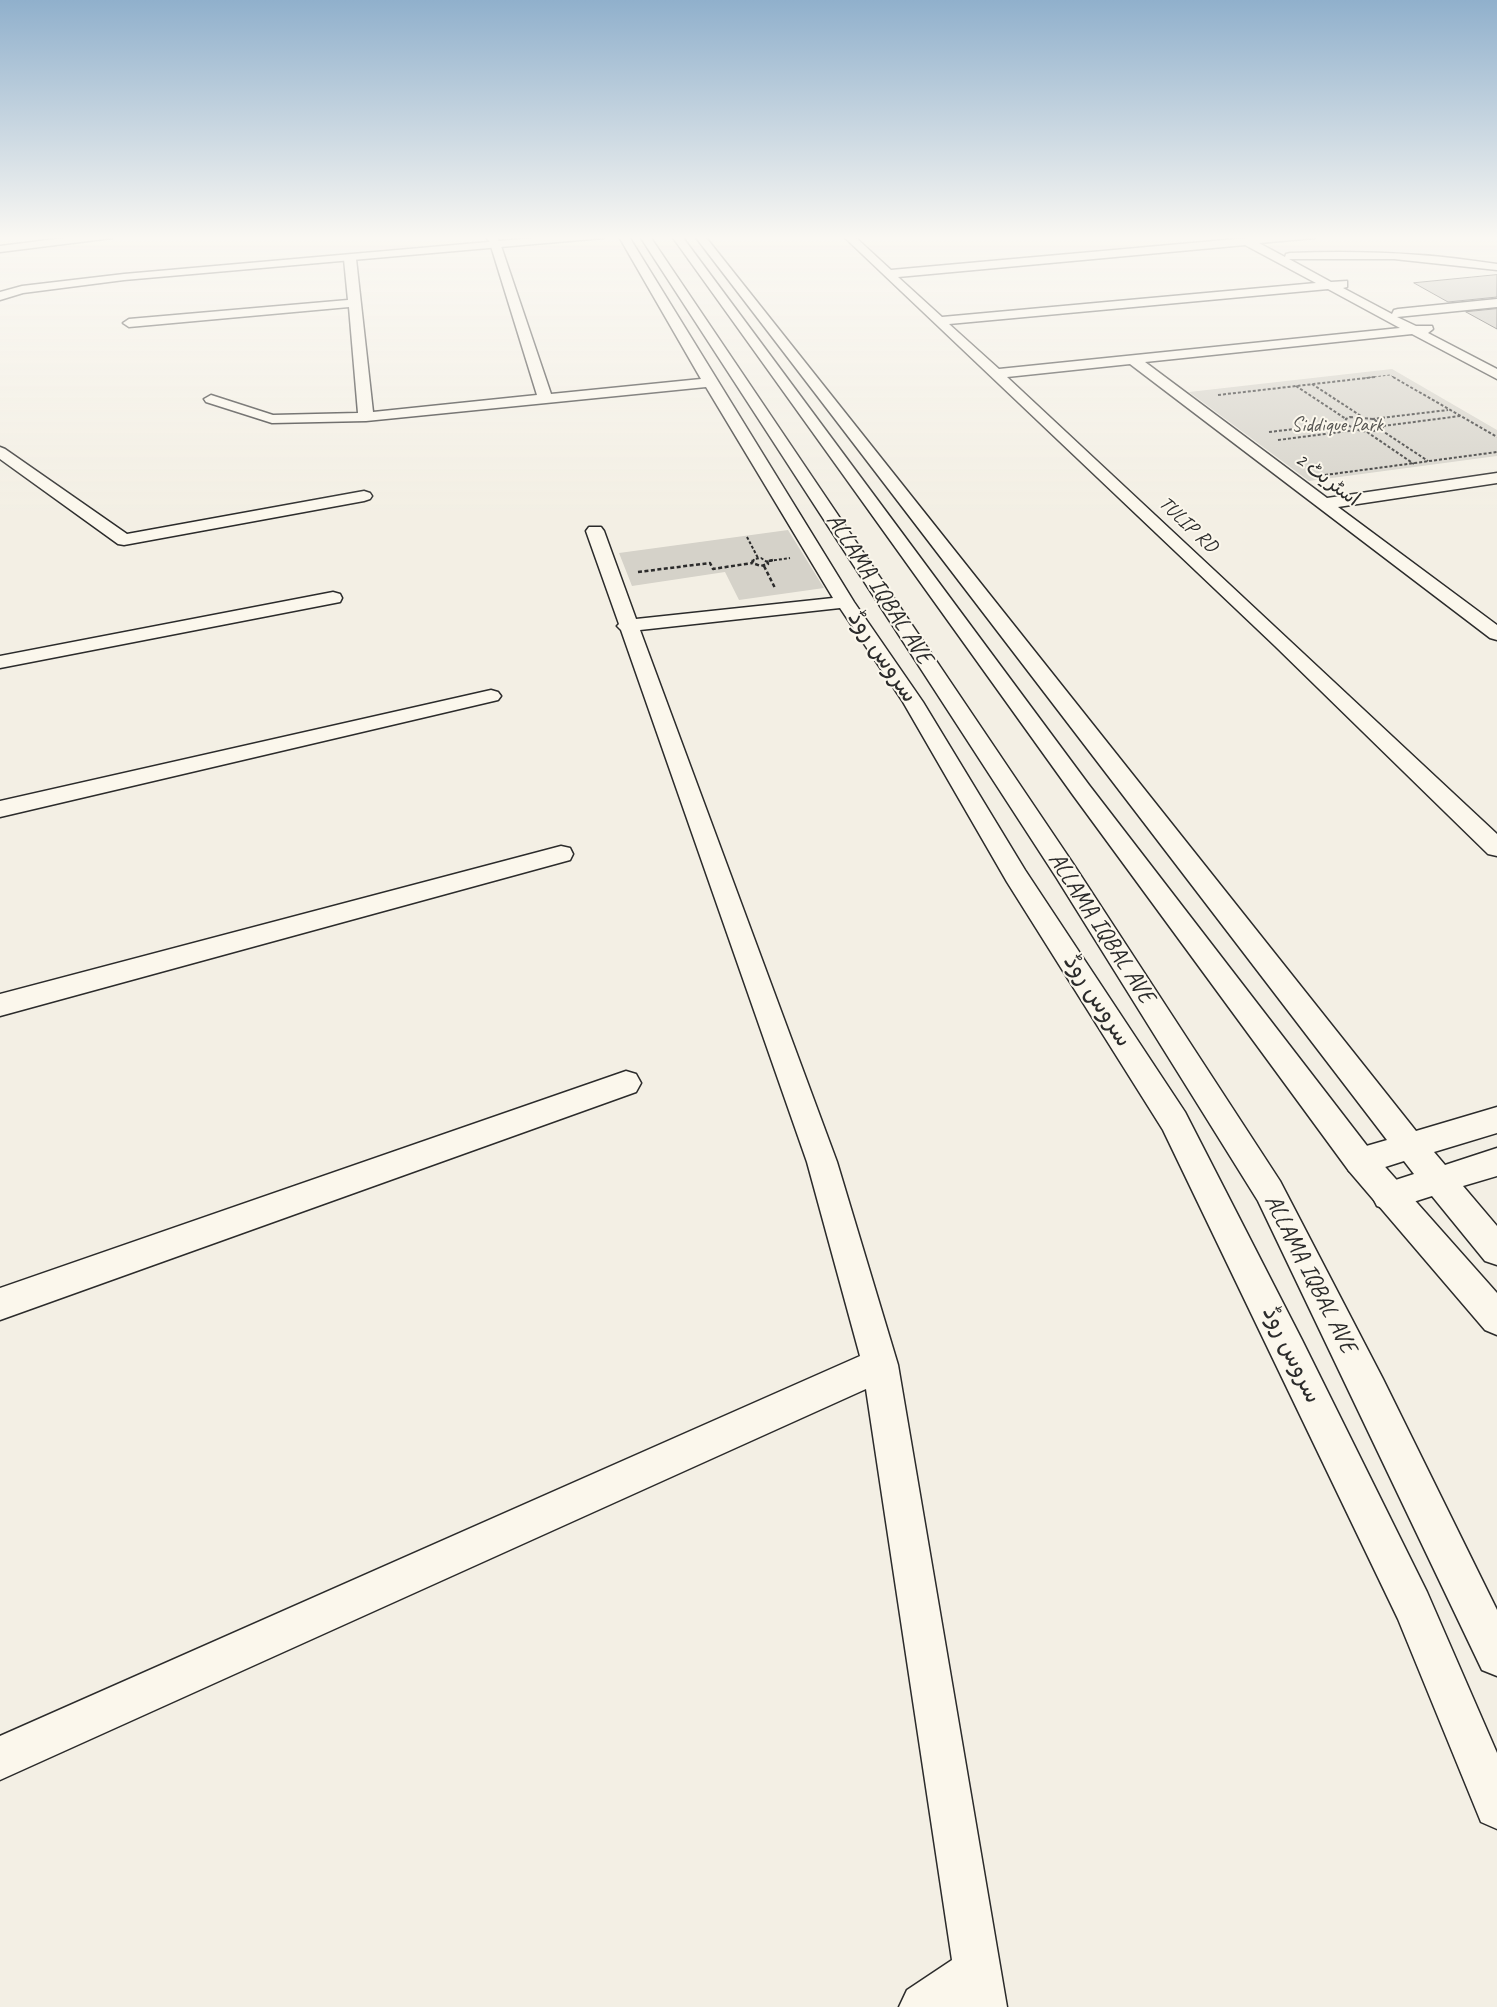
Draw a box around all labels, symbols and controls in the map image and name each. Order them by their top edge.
park label: Siddique Park [1291,414,1383,438]
street label: اسٹریٹ 2 [1290,448,1364,512]
street label: TULIP RD [1154,492,1222,558]
street label: ALLAMA IQBAL AVE [819,508,939,670]
street label: سروس روڈ [841,606,923,708]
street label: ALLAMA IQBAL AVE [1041,847,1161,1009]
street label: سروس روڈ [1056,949,1138,1053]
street label: ALLAMA IQBAL AVE [1258,1190,1362,1358]
street label: سروس روڈ [1255,1302,1327,1408]

